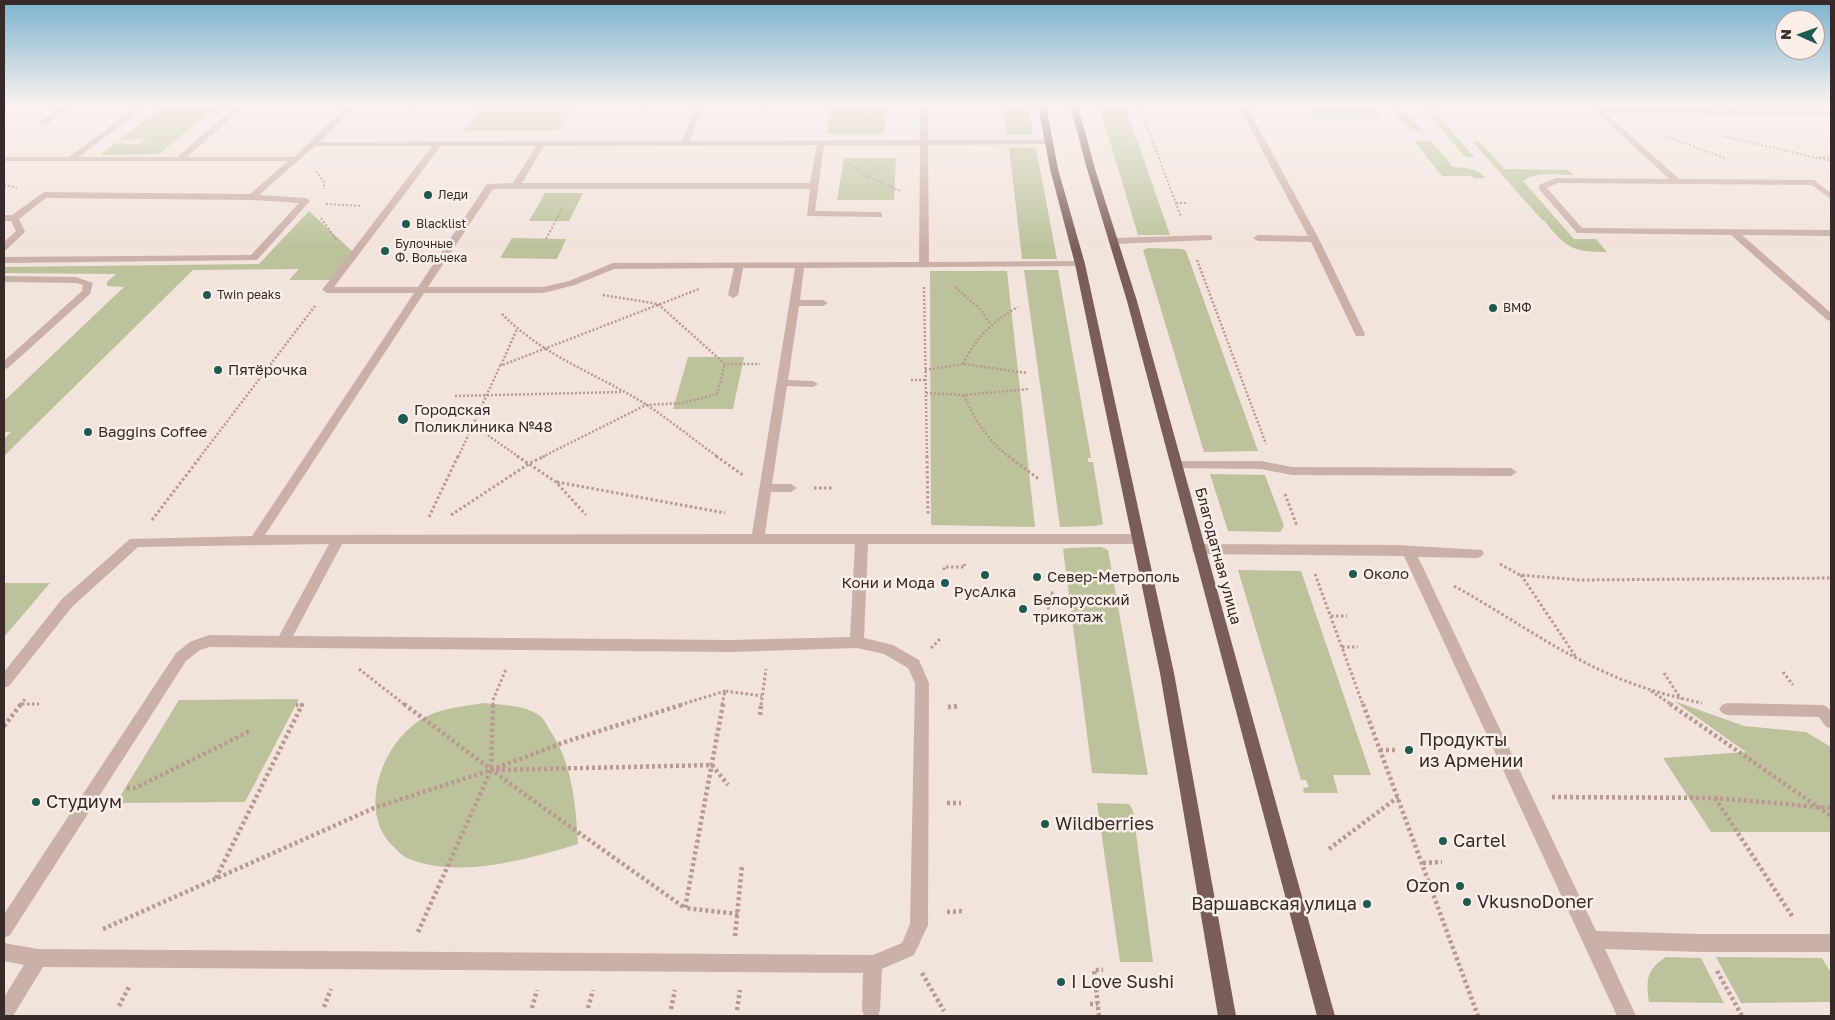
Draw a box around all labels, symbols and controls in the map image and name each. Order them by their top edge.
north arrow [1775,10,1825,60]
text: N [1777,29,1794,40]
place label: Леди [438,188,468,202]
marker: Леди [422,189,434,201]
place label: Blacklist [416,217,466,231]
marker: Blacklist [400,218,412,230]
place label: Булочные Ф. Вольчека [395,237,467,265]
marker: Булочные Ф. Вольчека [379,245,391,257]
place label: Twin peaks [217,288,281,302]
marker: Twin peaks [201,289,213,301]
place label: ВМФ [1503,301,1532,315]
marker: ВМФ [1487,302,1499,314]
place label: Пятёрочка [228,361,307,379]
marker: Пятёрочка [212,364,224,376]
place label: Городская Поликлиника №48 [414,401,553,436]
marker: Городская Поликлиника №48 [396,412,410,426]
place label: Baggins Coffee [98,423,207,441]
marker: Baggins Coffee [82,426,94,438]
street label: Благодатная улица [1191,485,1245,627]
place label: Около [1363,565,1409,583]
place label: Север-Метрополь [1047,568,1180,586]
marker: Около [1347,568,1359,580]
marker: РусАлка [979,569,991,581]
marker: Север-Метрополь [1031,571,1043,583]
place label: Кони и Мода [841,574,935,592]
marker: Кони и Мода [939,577,951,589]
place label: РусАлка [954,583,1016,601]
place label: Белорусский трикотаж [1033,591,1130,626]
marker: Белорусский трикотаж [1017,603,1029,615]
place label: Продукты из Армении [1419,729,1523,772]
marker: Продукты из Армении [1403,744,1415,756]
place label: Студиум [46,791,122,813]
marker: Студиум [30,796,42,808]
place label: Wildberries [1055,813,1154,835]
marker: Wildberries [1039,818,1051,830]
place label: Cartel [1453,830,1506,852]
marker: Cartel [1437,835,1449,847]
place label: Ozon [1406,875,1450,897]
marker: Ozon [1454,880,1466,892]
place label: VkusnoDoner [1477,891,1593,913]
place label: Варшавская улица [1191,893,1357,915]
marker: VkusnoDoner [1461,896,1473,908]
marker: Варшавская улица [1361,898,1373,910]
place label: I Love Sushi [1071,971,1174,993]
marker: I Love Sushi [1055,976,1067,988]

